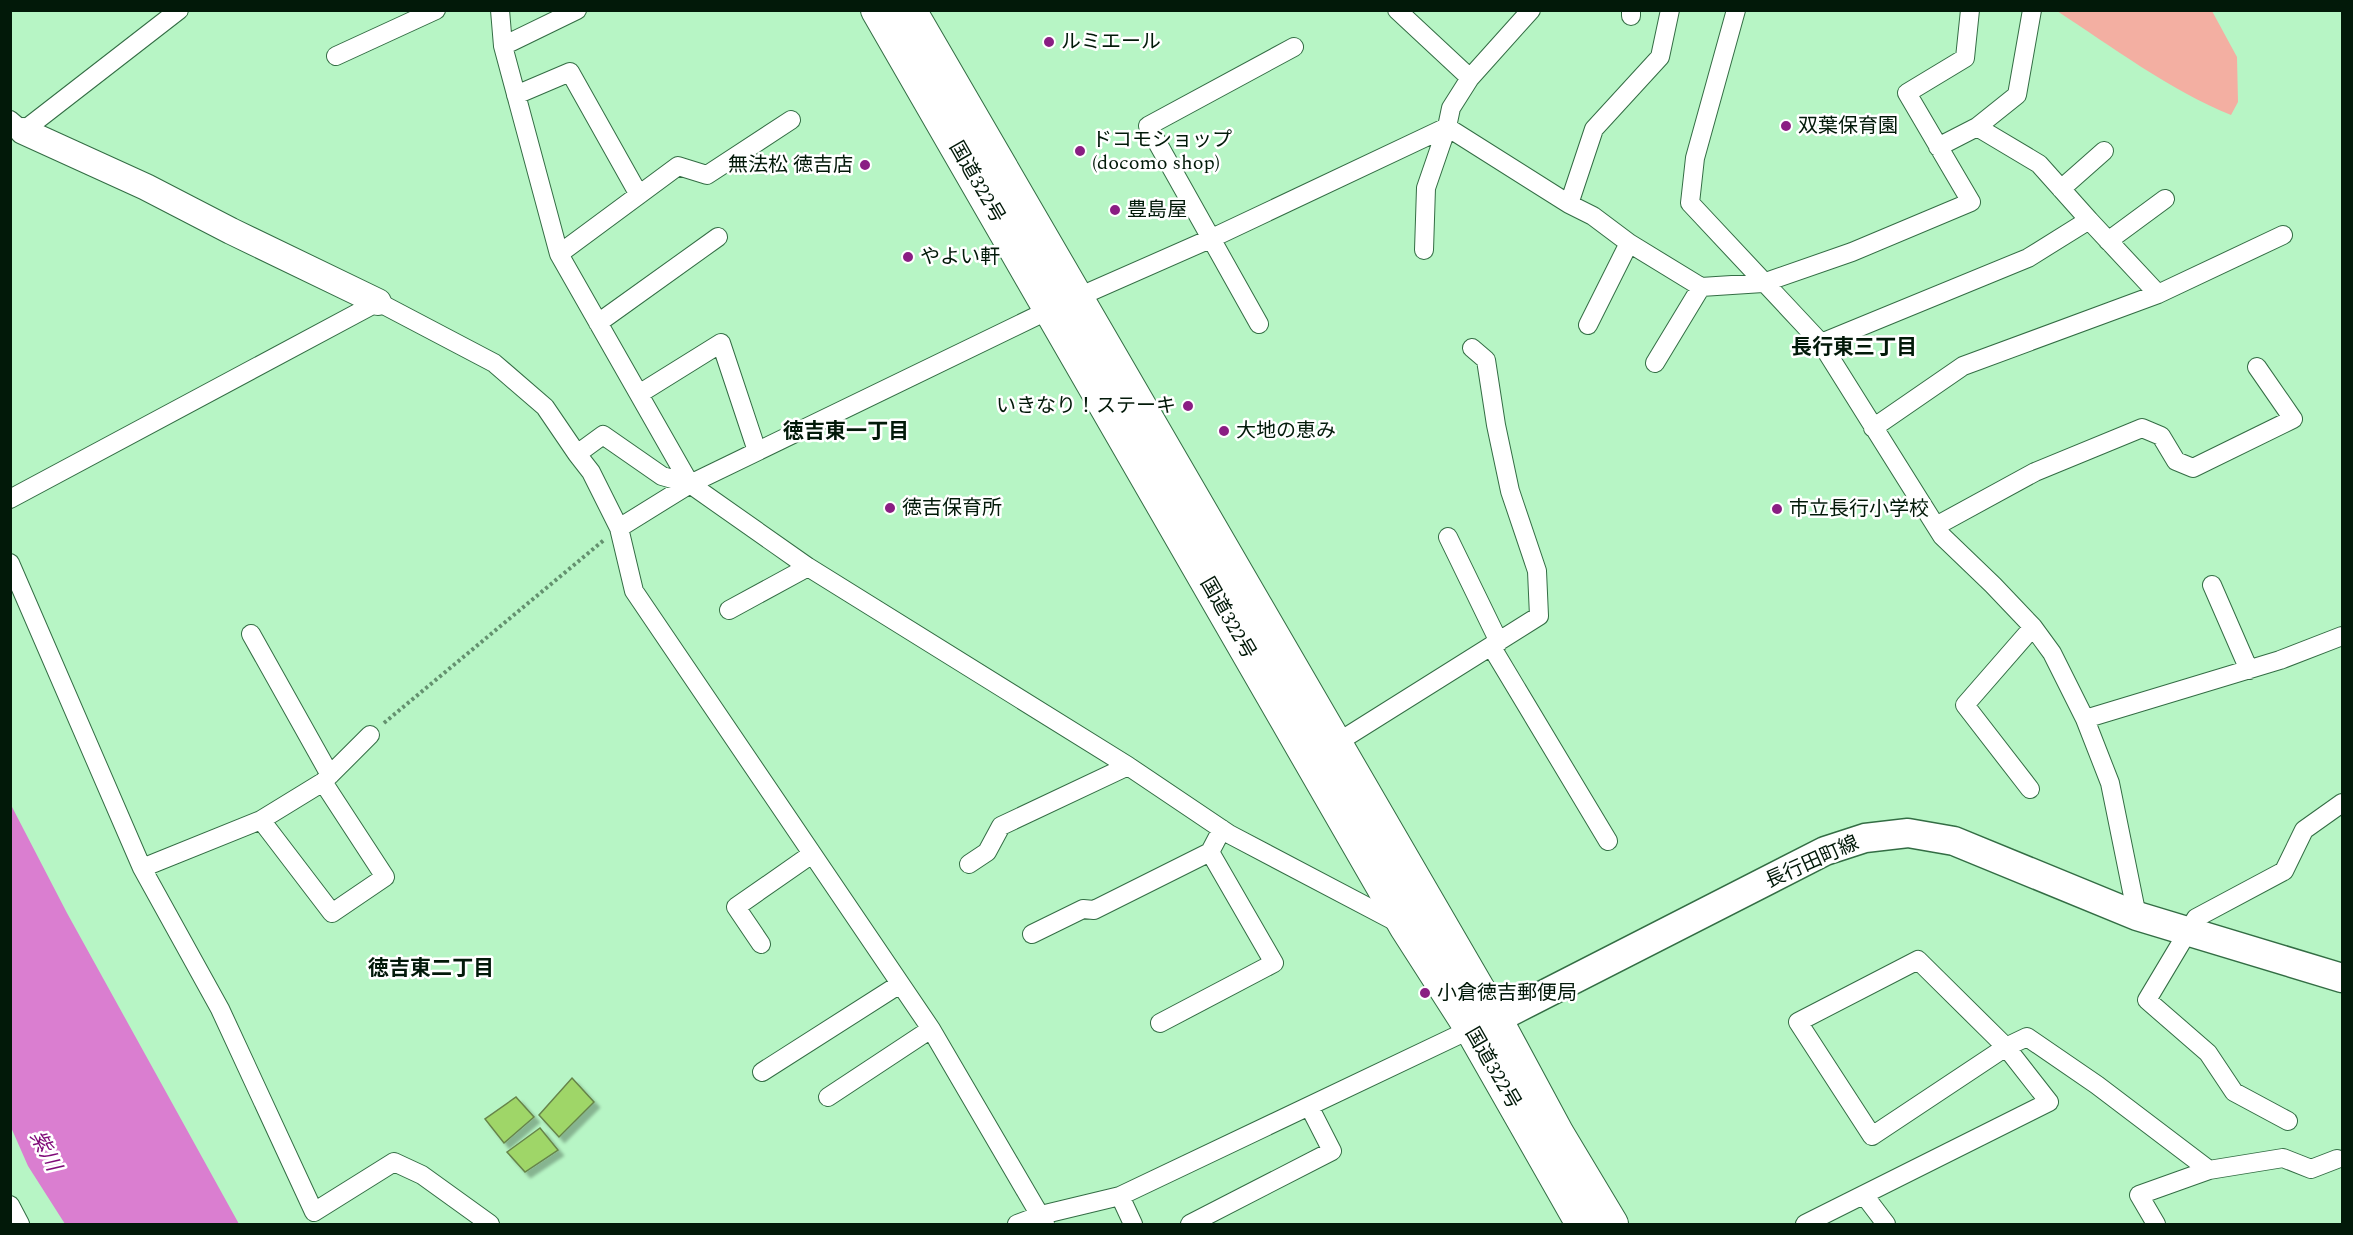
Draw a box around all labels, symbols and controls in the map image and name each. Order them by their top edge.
place label: ルミエール [1061,27,1161,57]
marker: ルミエール [1042,35,1056,49]
place label: 双葉保育園 [1798,111,1898,141]
marker: 双葉保育園 [1779,119,1793,133]
place label: ドコモショップ (docomo shop) [1092,125,1232,178]
street label: 国道322号 [942,136,1012,228]
marker: ドコモショップ (docomo shop) [1073,144,1087,158]
place label: 無法松 徳吉店 [728,150,853,180]
marker: 無法松 徳吉店 [858,158,872,172]
place label: 豊島屋 [1127,195,1187,225]
marker: 豊島屋 [1108,203,1122,217]
place label: やよい軒 [920,242,1000,272]
marker: やよい軒 [901,250,915,264]
district label: 長行東三丁目 [1791,332,1917,364]
place label: いきなり！ステーキ [996,391,1176,421]
marker: いきなり！ステーキ [1181,399,1195,413]
district label: 徳吉東一丁目 [783,416,909,448]
place label: 大地の恵み [1236,416,1336,446]
marker: 大地の恵み [1217,424,1231,438]
place label: 徳吉保育所 [902,493,1002,523]
place label: 市立長行小学校 [1789,494,1929,524]
marker: 徳吉保育所 [883,501,897,515]
marker: 市立長行小学校 [1770,502,1784,516]
street label: 国道322号 [1193,572,1263,664]
street label: 長行田町線 [1760,828,1864,896]
district label: 徳吉東二丁目 [368,953,494,985]
place label: 小倉徳吉郵便局 [1437,978,1577,1008]
marker: 小倉徳吉郵便局 [1418,986,1432,1000]
street label: 国道322号 [1458,1022,1528,1114]
water label: 紫川 [21,1125,70,1179]

